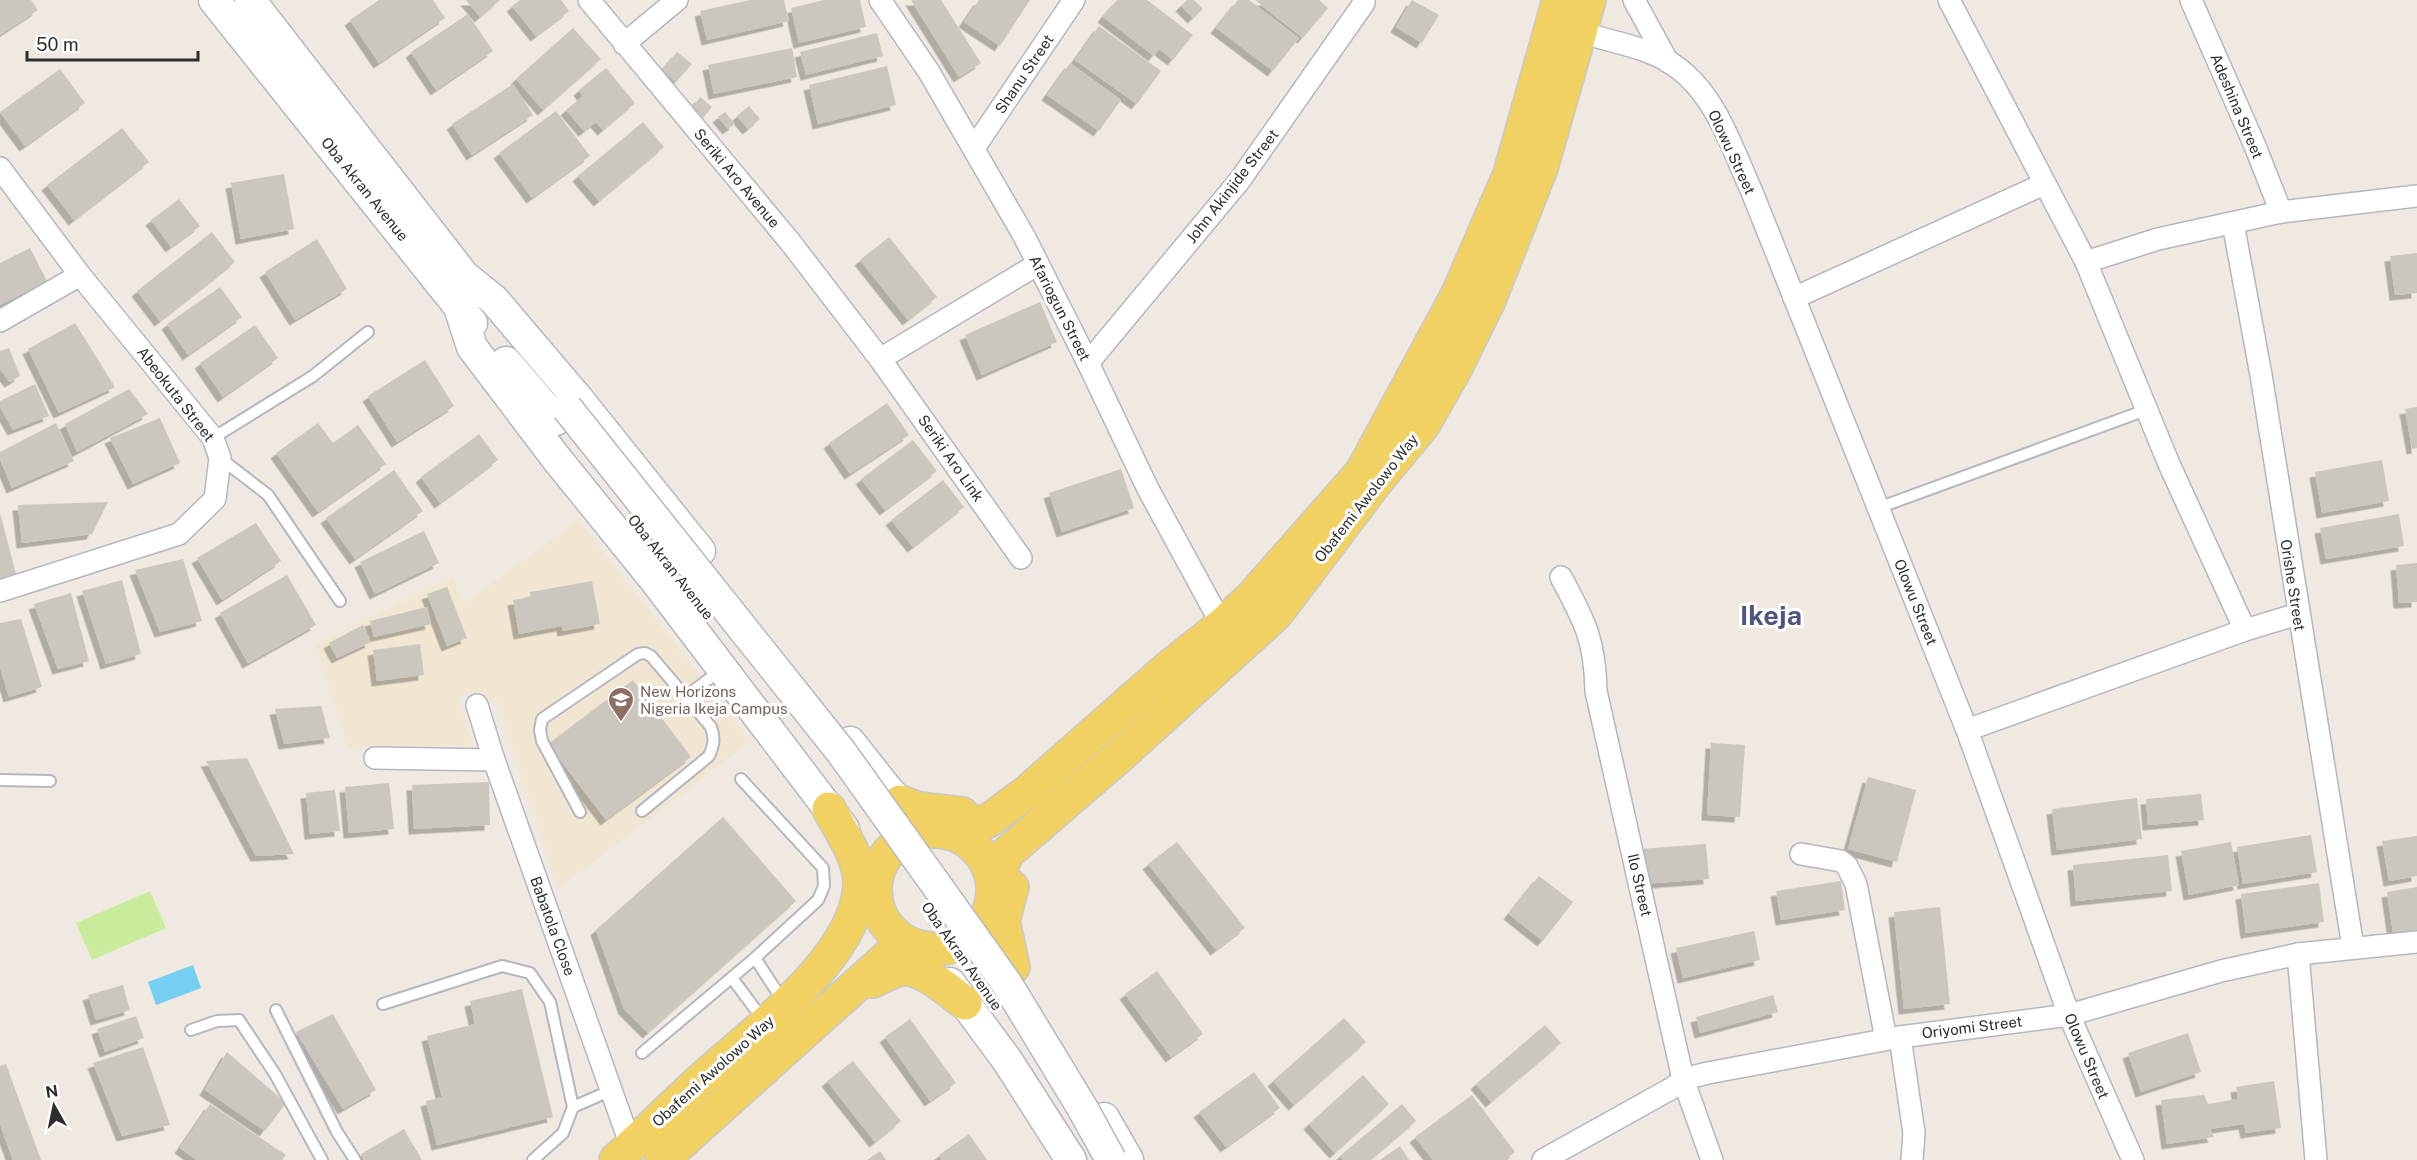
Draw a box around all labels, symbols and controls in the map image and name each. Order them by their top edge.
scale bar [27,24,198,62]
street label: Shanu Street [991,31,1057,117]
text: 50 m [36,34,79,55]
street label: Adeshina Street [2207,51,2267,161]
street label: Olowu Street [1705,107,1759,197]
street label: Seriki Aro Avenue [691,125,783,231]
street label: John Akinjide Street [1182,126,1282,246]
street label: Oba Akran Avenue [318,134,412,244]
street label: Afariogun Street [1026,252,1094,364]
street label: Abeokuta Street [134,343,218,445]
street label: Seriki Aro Link [915,411,987,505]
street label: Obafemi Awolowo Way [1311,431,1421,565]
street label: Oba Akran Avenue [625,511,717,623]
street label: Orishe Street [2277,538,2309,632]
street label: Olowu Street [1891,556,1941,648]
district label: Ikeja [1740,599,1802,631]
place label: New Horizons Nigeria Ikeja Campus [640,683,788,717]
school or university icon: New Horizons Nigeria Ikeja Campus [606,685,636,723]
street label: Ilo Street [1624,852,1656,918]
street label: Babatola Close [527,874,579,978]
street label: Oba Akran Avenue [918,899,1006,1013]
street label: Olowu Street [2061,1011,2113,1101]
street label: Obafemi Awolowo Way [649,1012,777,1130]
street label: Oriyomi Street [1921,1012,2023,1042]
north arrow [24,1076,84,1136]
text: N [44,1081,59,1102]

